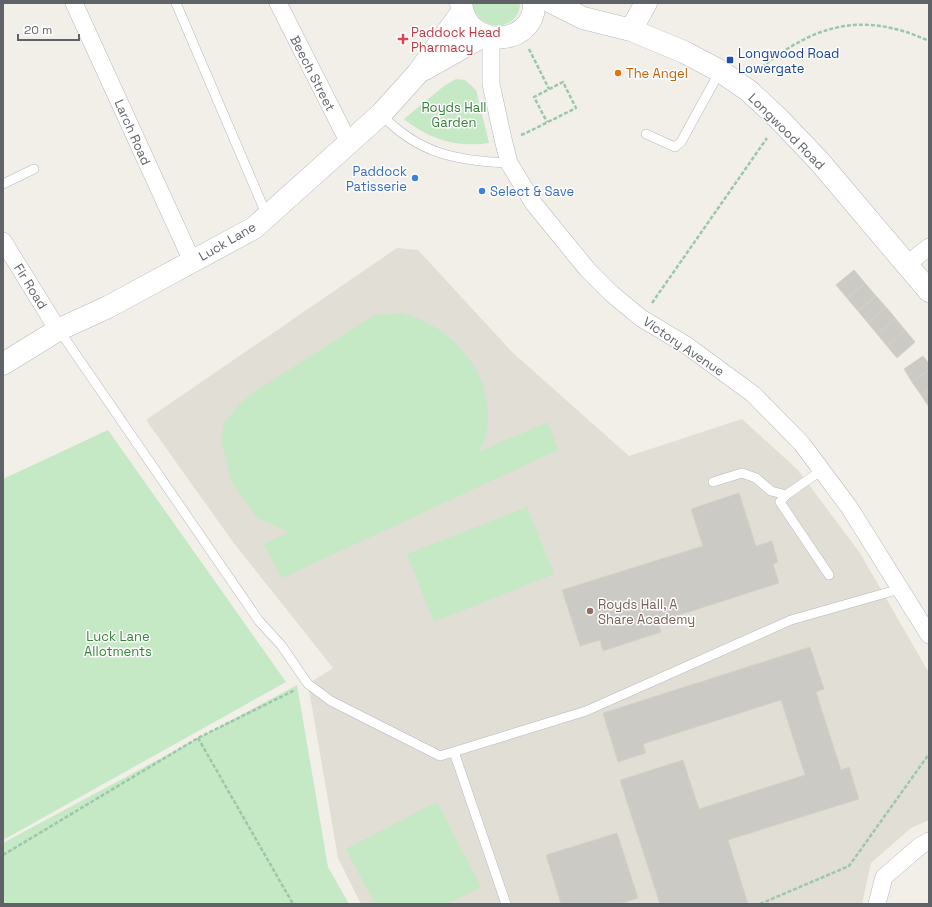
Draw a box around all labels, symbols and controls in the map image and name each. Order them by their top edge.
scale bar [18,16,79,42]
text: 20 m [24,22,52,38]
place label: Paddock Head Pharmacy [411,24,501,56]
street label: Beech Street [286,32,339,114]
marker: Paddock Head Pharmacy [398,34,408,44]
place label: Longwood Road Lowergate [738,45,839,77]
marker: Longwood Road Lowergate [725,55,735,65]
place label: The Angel [626,65,688,82]
marker: The Angel [613,68,623,78]
street label: Longwood Road [745,89,829,173]
street label: Larch Road [110,97,155,168]
park label: Royds Hall Garden [421,99,487,131]
place label: Paddock Patisserie [346,163,407,195]
marker: Paddock Patisserie [410,173,420,183]
place label: Select & Save [490,183,574,200]
marker: Select & Save [477,186,487,196]
street label: Luck Lane [196,218,259,265]
street label: Fir Road [10,260,51,312]
street label: Victory Avenue [640,313,728,380]
place label: Royds Hall, A Share Academy [598,596,695,628]
marker: Royds Hall, A Share Academy [585,606,595,616]
park label: Luck Lane Allotments [84,628,152,660]

